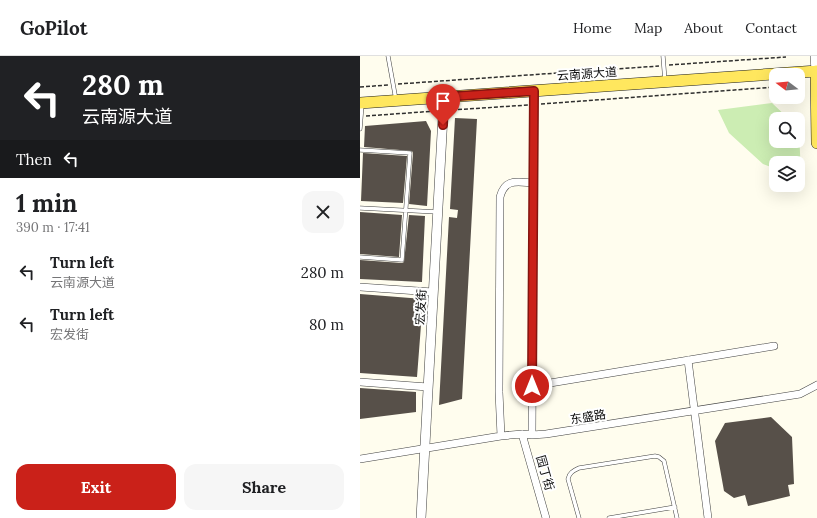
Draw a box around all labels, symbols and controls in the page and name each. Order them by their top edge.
text: GoPilot [20,16,88,40]
text: Home [573,19,612,37]
text: Map [634,19,662,37]
text: About [684,19,723,37]
text: Contact [745,19,797,37]
street label: 云南源大道 [557,64,617,83]
text: 280 m [82,67,164,103]
north arrow [769,68,805,104]
map controls [769,68,805,192]
icon: left [16,72,68,124]
pin [426,84,460,125]
icon: arrive [432,90,454,112]
text: 云南源大道 [82,105,172,128]
button: search [769,112,805,148]
icon: left [60,148,82,170]
text: Then [16,150,52,169]
button: layers [769,156,805,192]
text: 1 min [16,188,77,219]
button: close [302,191,344,233]
text: 390 m · 17:41 [16,219,90,236]
text: Turn left [50,253,114,272]
icon: left [16,261,38,283]
text: 280 m [301,263,344,282]
text: 云南源大道 [50,274,115,291]
street label: 宏发街 [412,289,429,325]
text: Turn left [50,305,114,324]
icon: left [16,313,38,335]
text: 80 m [309,315,344,334]
text: 宏发街 [50,326,89,343]
position arrow [511,365,553,407]
street label: 东盛路 [569,406,607,427]
street label: 园丁街 [533,453,558,492]
button: Exit [16,464,176,510]
button: Share [184,464,344,510]

